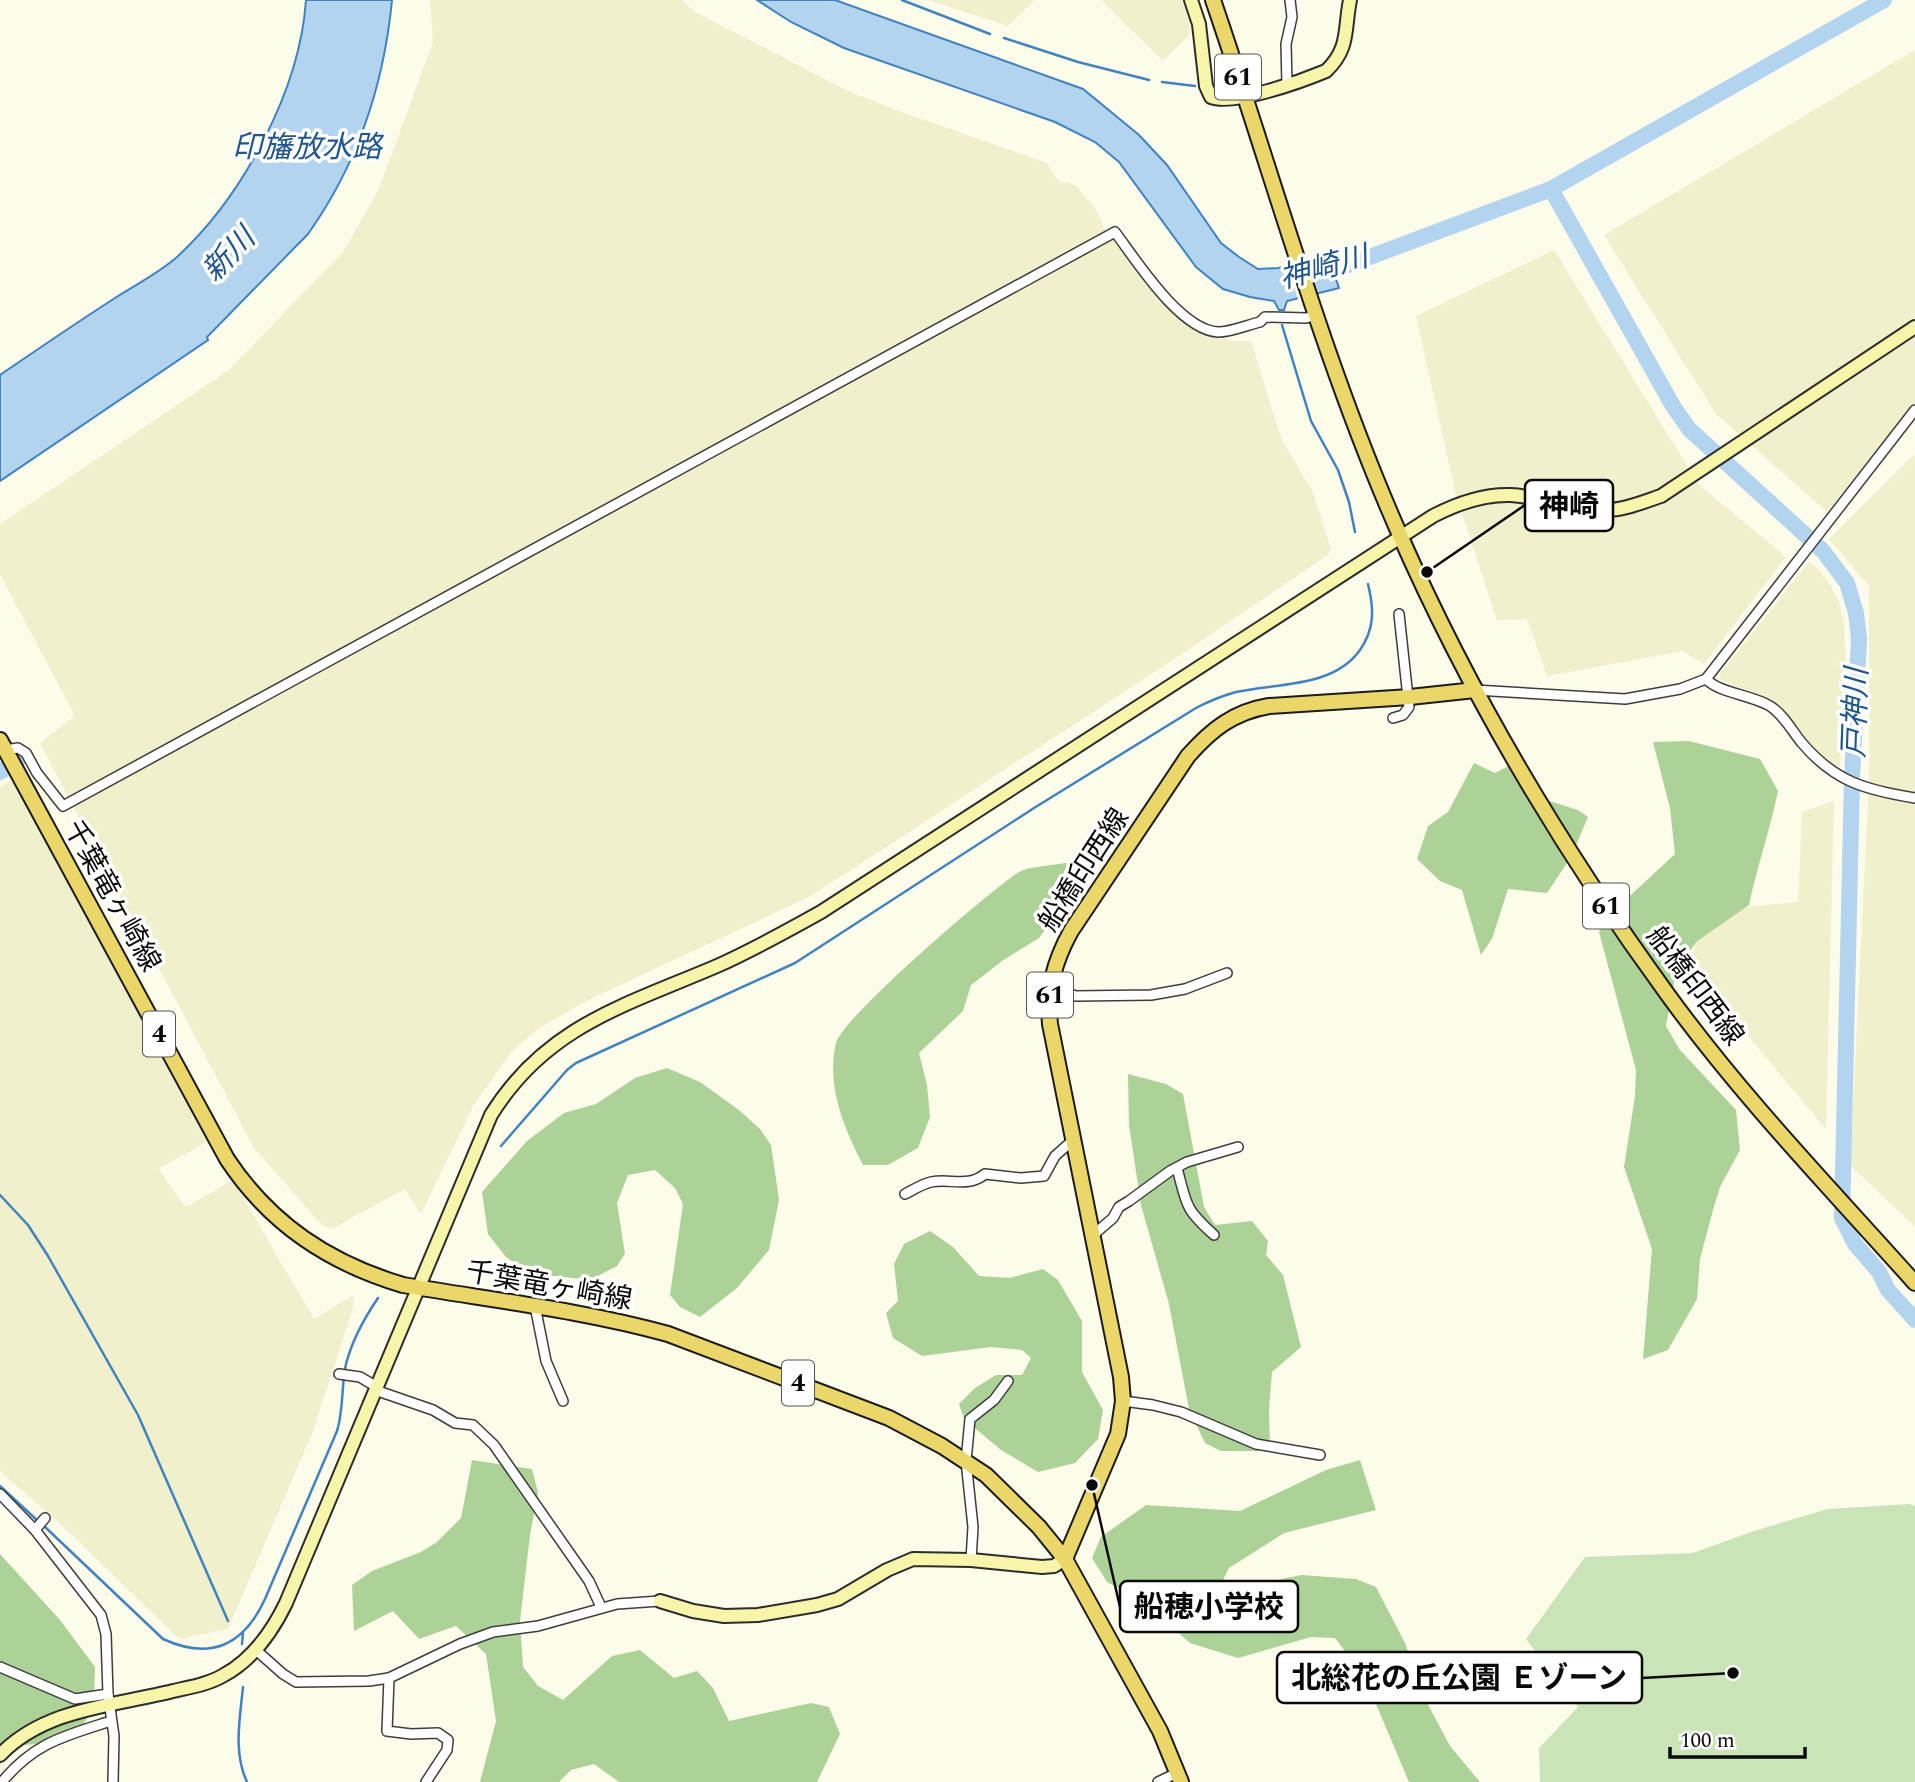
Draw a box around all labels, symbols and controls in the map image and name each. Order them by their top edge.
road number: 61 [1215,54,1261,100]
water label: 印旛放水路 [232,125,385,171]
water label: 新川 [192,215,268,293]
water label: 神崎川 [1275,233,1376,302]
callout: 神崎 [1525,480,1613,531]
text: 神崎 [1539,484,1599,530]
water label: 戸神川 [1831,664,1881,759]
street label: 船橋印西線 [1028,800,1140,940]
street label: 千葉竜ヶ崎線 [52,812,172,980]
road number: 61 [1583,884,1629,928]
street label: 船橋印西線 [1636,917,1754,1055]
road number: 61 [1027,972,1073,1018]
road number: 4 [143,1012,175,1056]
street label: 千葉竜ヶ崎線 [463,1250,635,1322]
road number: 4 [782,1360,814,1406]
callout: 船穂小学校 [1120,1581,1298,1632]
text: 船穂小学校 [1134,1585,1284,1631]
callout: 北総花の丘公園 Ｅゾーン [1277,1652,1642,1703]
text: 北総花の丘公園 Ｅゾーン [1291,1656,1627,1702]
scale bar [1670,1716,1805,1760]
text: 100 m [1680,1725,1735,1757]

